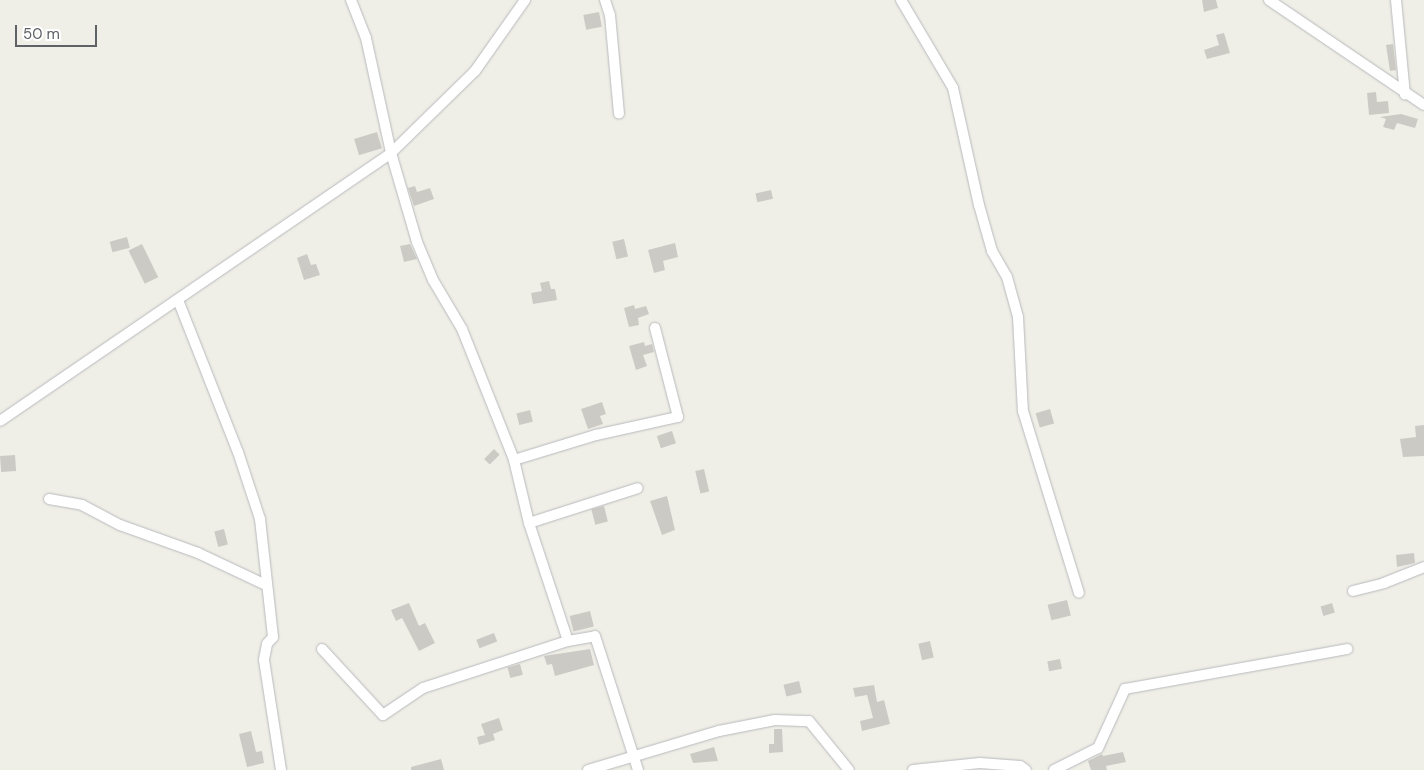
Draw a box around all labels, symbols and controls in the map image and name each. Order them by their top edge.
scale bar [18,15,100,47]
text: 50 m [23,24,60,44]

